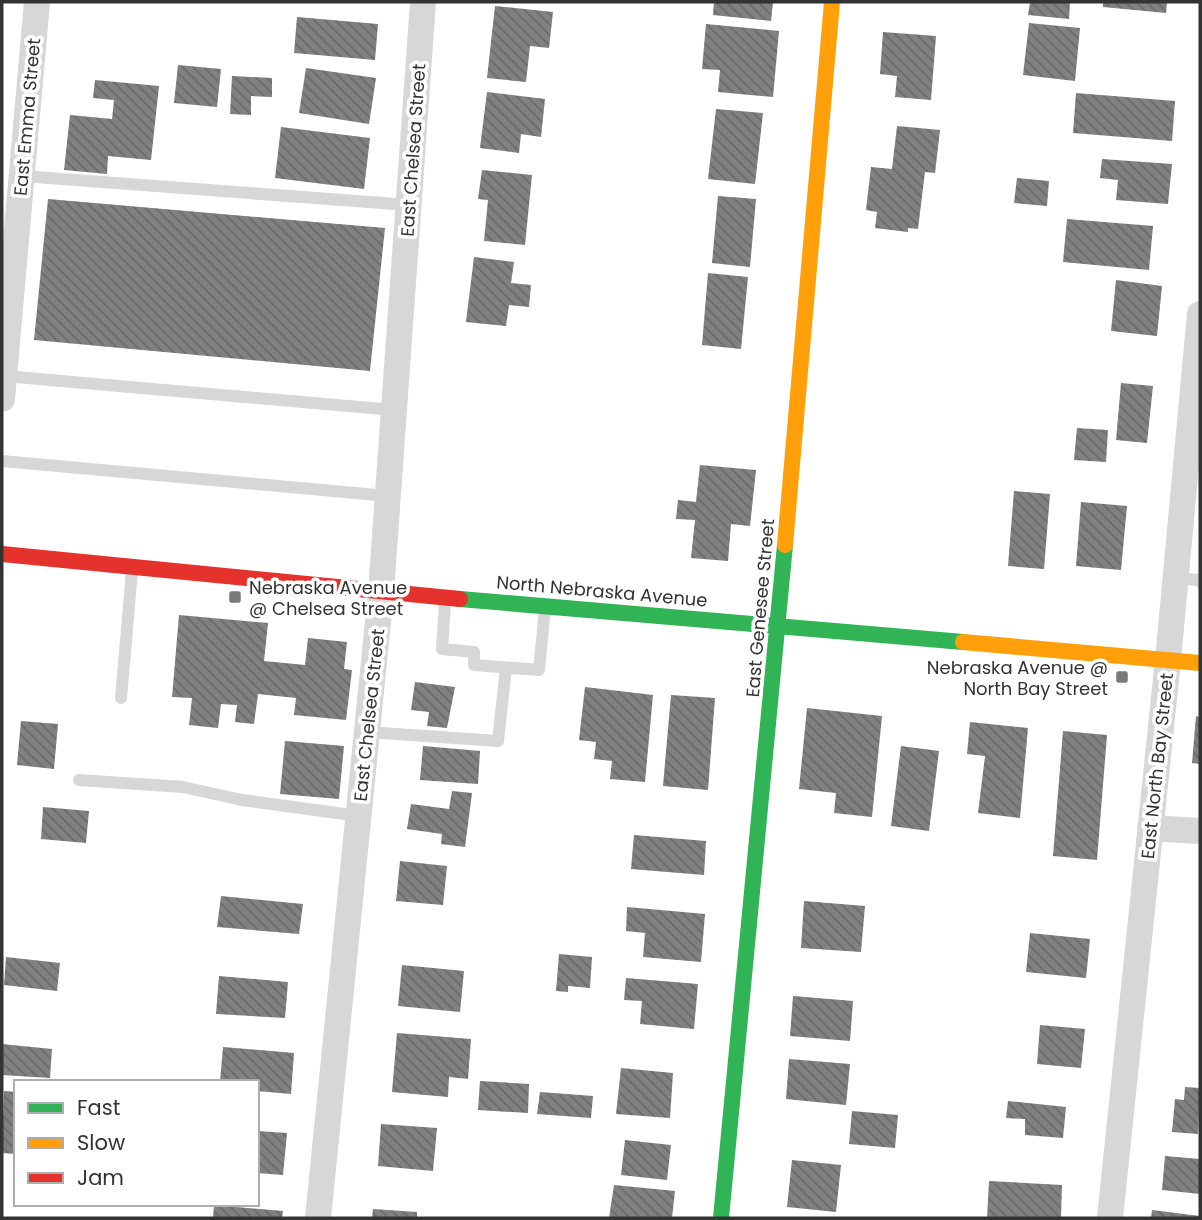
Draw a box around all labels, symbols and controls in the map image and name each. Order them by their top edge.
street label: East Emma Street [8,37,46,197]
street label: East Chelsea Street [394,63,432,237]
street label: East Genesee Street [740,518,780,698]
street label: North Nebraska Avenue [495,569,709,613]
place label: Nebraska Avenue @ Chelsea Street [249,575,407,621]
marker: Nebraska Avenue @ Chelsea Street [227,589,243,605]
street label: East Chelsea Street [348,627,390,803]
place label: Nebraska Avenue @ North Bay Street [927,655,1108,701]
marker: Nebraska Avenue @ North Bay Street [1114,669,1130,685]
street label: East North Bay Street [1135,672,1179,860]
legend [14,1080,259,1206]
text: Fast [77,1093,120,1122]
text: Slow [77,1128,125,1157]
text: Jam [77,1163,124,1192]

